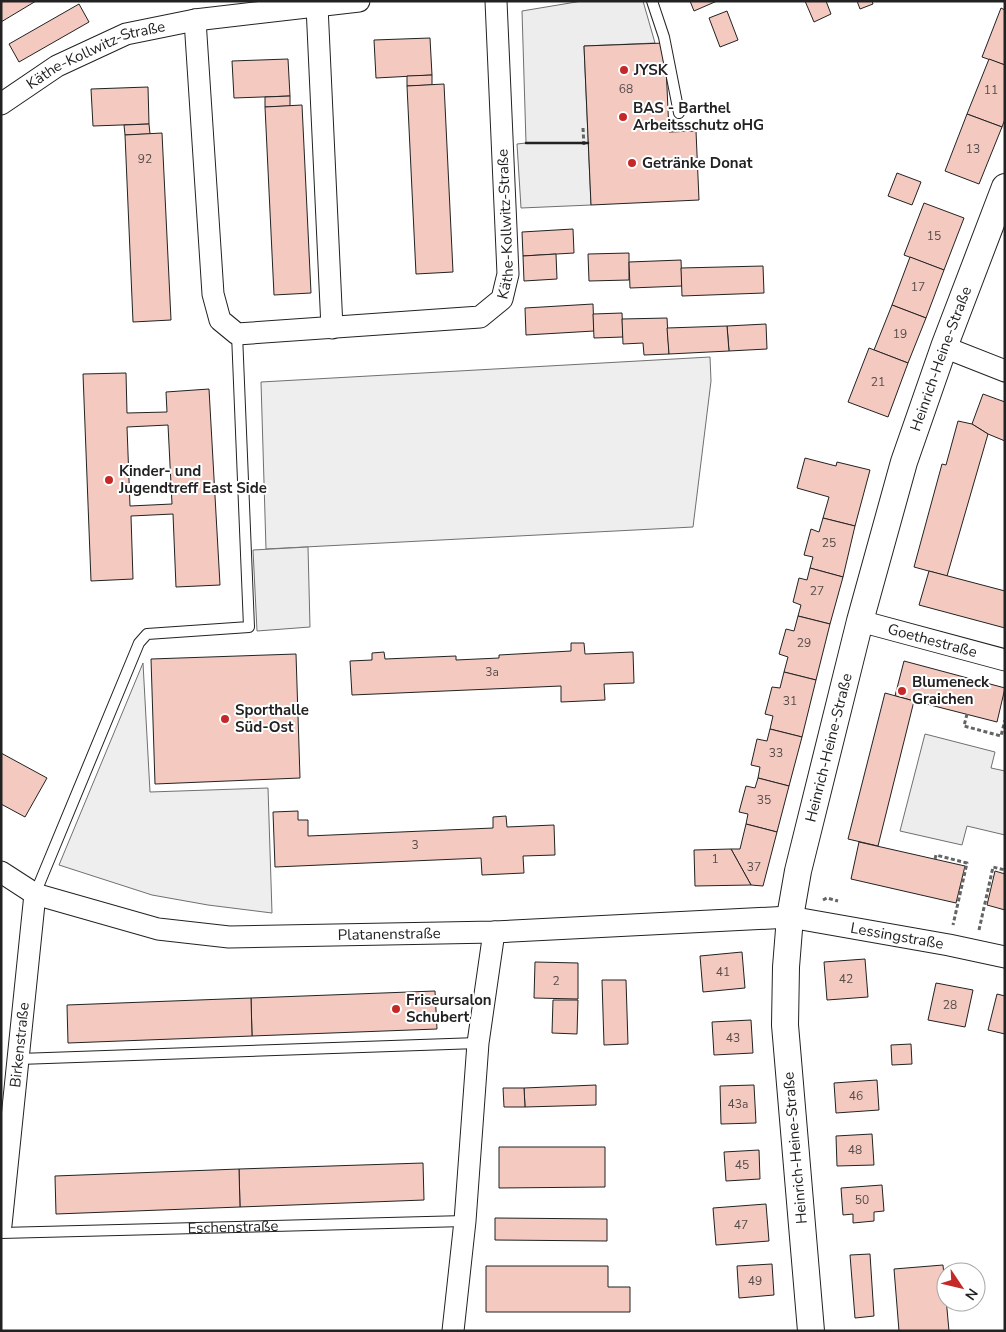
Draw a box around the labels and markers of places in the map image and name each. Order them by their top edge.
place label: JYSK [633,60,669,80]
marker: JYSK [618,64,630,76]
place label: BAS - Barthel Arbeitsschutz oHG [633,98,764,135]
marker: BAS - Barthel Arbeitsschutz oHG [617,111,629,123]
place label: Getränke Donat [642,153,753,173]
marker: Getränke Donat [626,157,638,169]
place label: Kinder- und Jugendtreff East Side [118,461,267,498]
marker: Kinder- und Jugendtreff East Side [103,474,115,486]
place label: Blumeneck Graichen [912,672,990,709]
marker: Blumeneck Graichen [896,685,908,697]
place label: Sporthalle Süd-Ost [235,700,309,737]
marker: Sporthalle Süd-Ost [219,713,231,725]
place label: Friseursalon Schubert [406,990,492,1027]
marker: Friseursalon Schubert [390,1003,402,1015]

